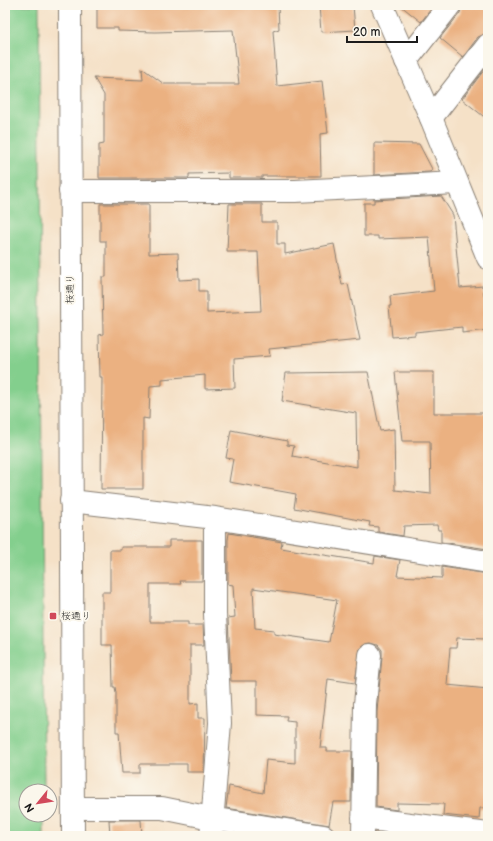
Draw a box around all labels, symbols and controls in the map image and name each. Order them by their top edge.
scale bar [347,18,417,44]
text: 20 m [353,25,380,40]
street label: 桜通り [64,274,76,304]
place label: 桜通り [61,610,91,622]
marker: 桜通り [48,611,58,621]
north arrow [18,783,58,823]
text: N [22,801,37,815]

